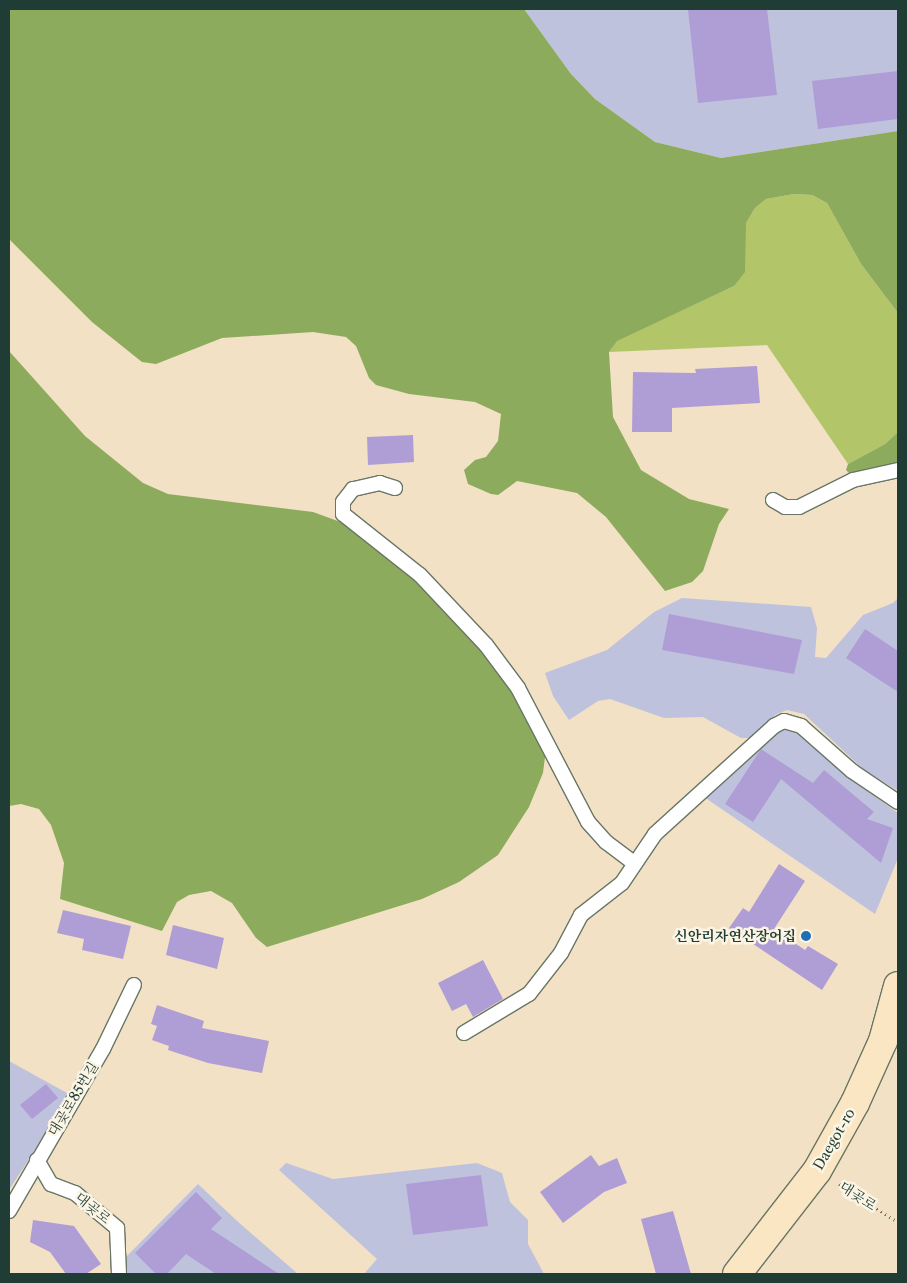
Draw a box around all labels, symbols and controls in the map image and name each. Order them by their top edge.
place label: 신안리자연산장어집 [674,928,796,944]
marker: 신안리자연산장어집 [800,930,812,942]
street label: 대곶로85번길 [44,1059,102,1139]
street label: Daegot-ro [810,1105,858,1173]
street label: 대곶로 [836,1178,880,1214]
street label: 대곶로 [72,1189,114,1227]

